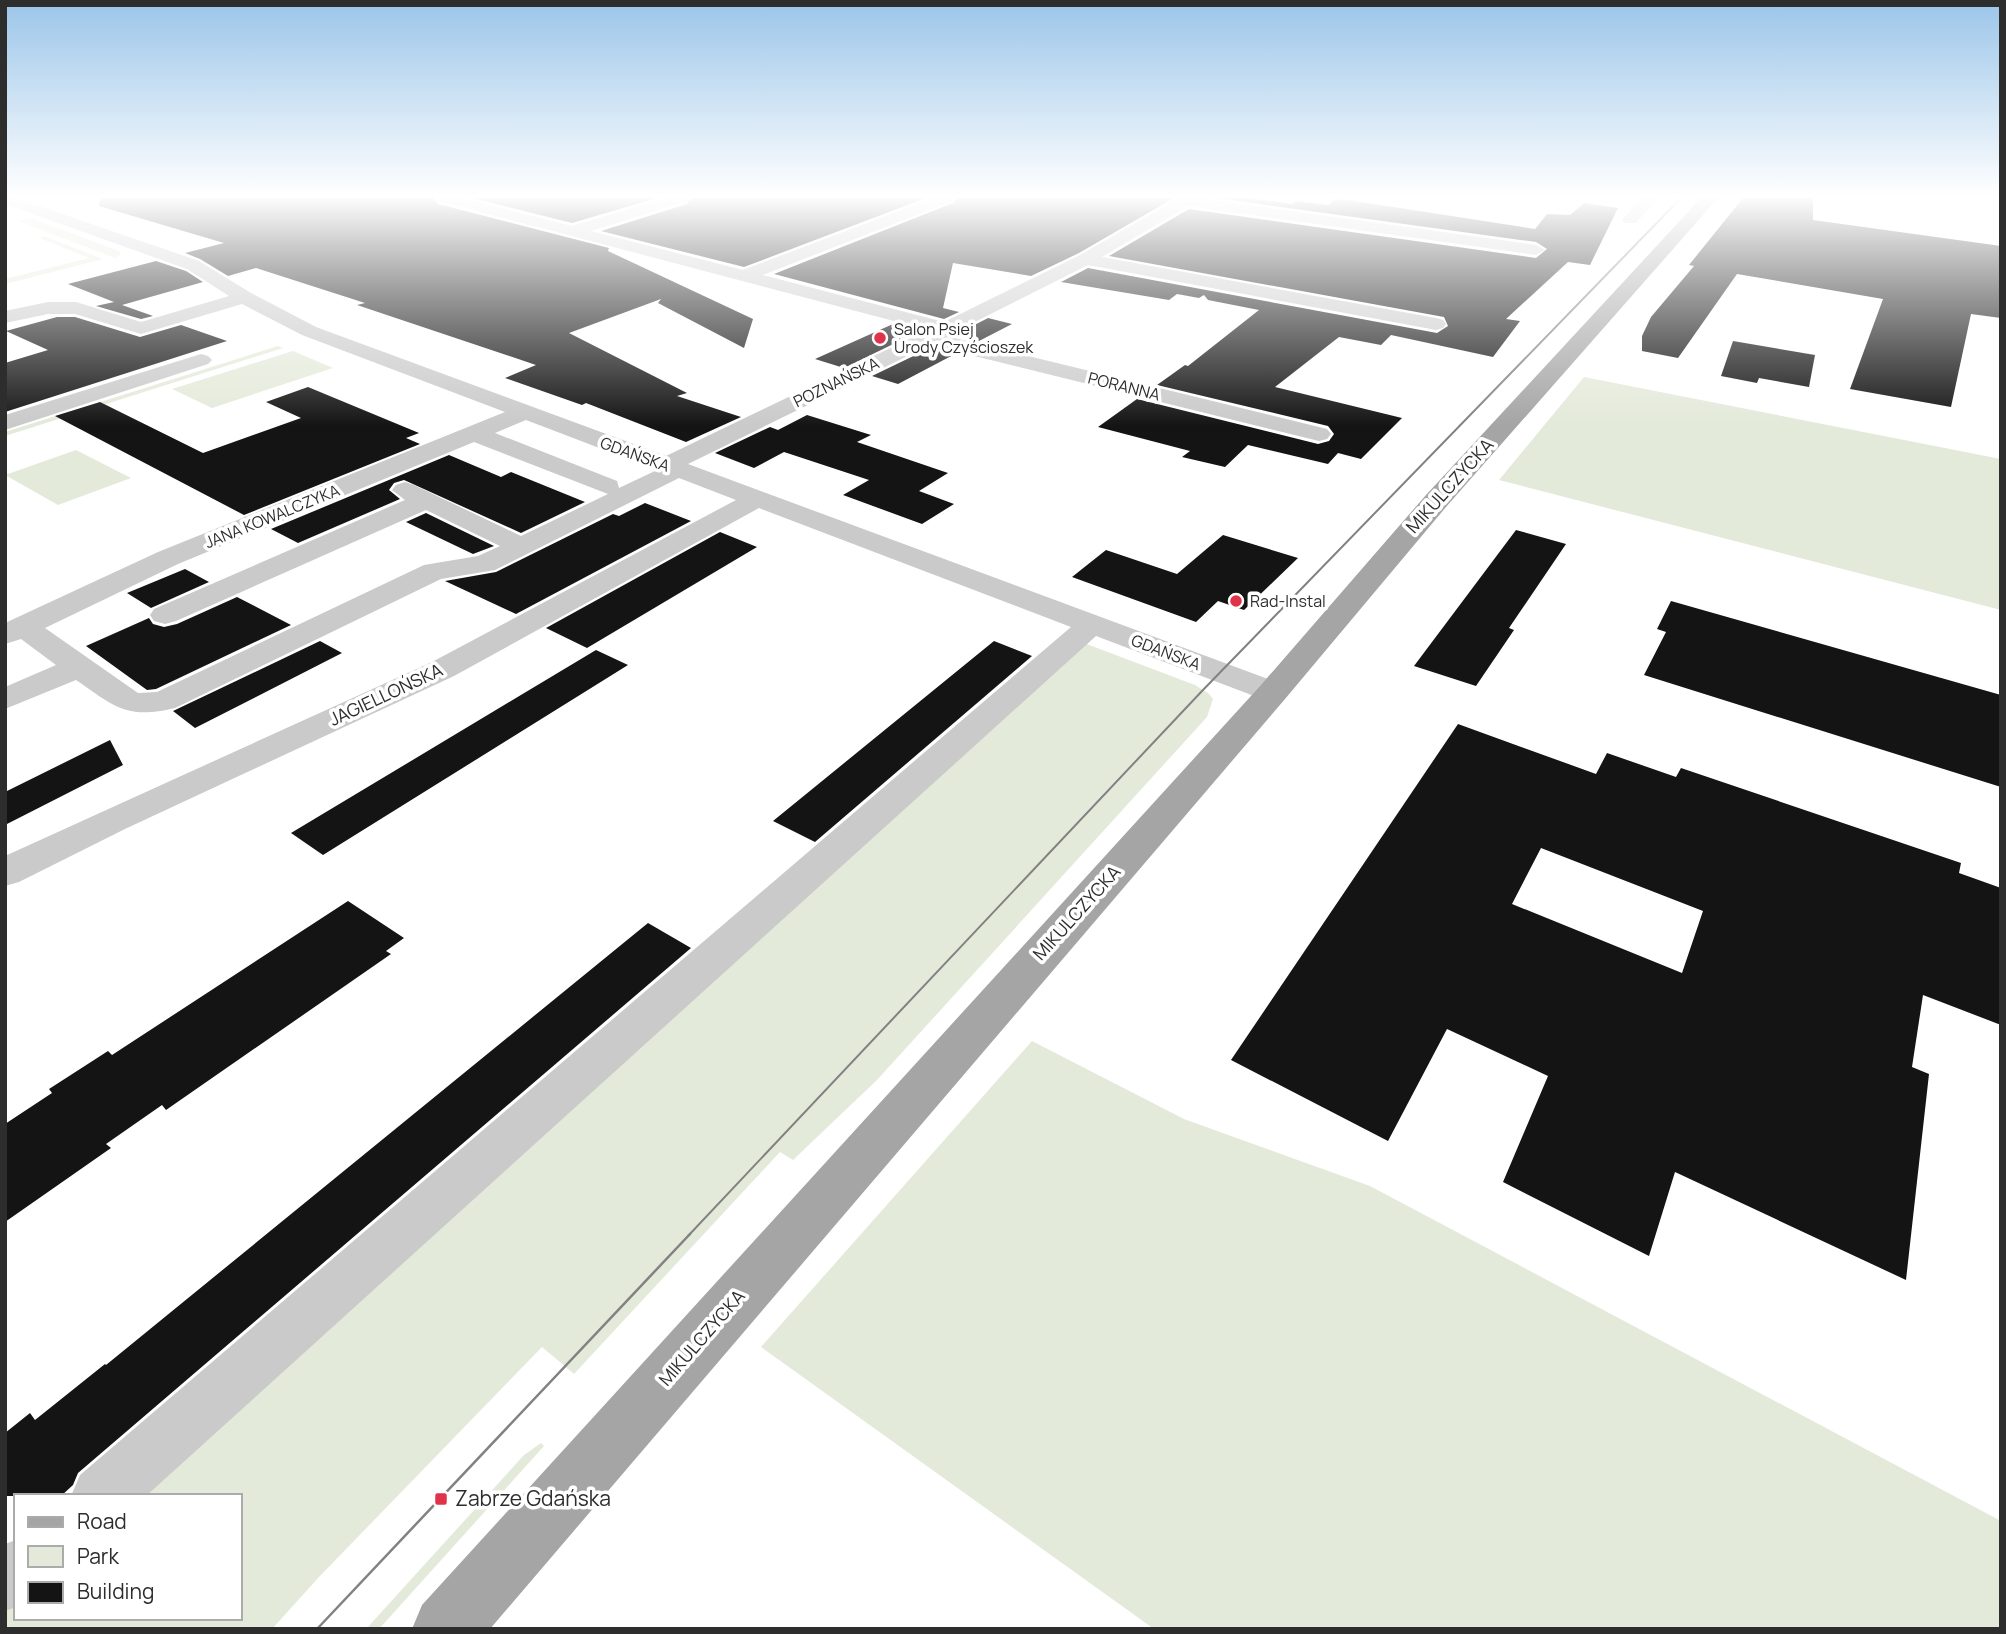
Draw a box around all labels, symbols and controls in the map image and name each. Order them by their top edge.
place label: Salon Psiej Urody Czyścioszek [894,318,1034,358]
marker: Salon Psiej Urody Czyścioszek [872,330,888,346]
street label: POZNAŃSKA [790,352,882,412]
street label: PORANNA [1086,366,1162,406]
street label: GDAŃSKA [597,431,673,477]
street label: MIKULCZYCKA [1400,432,1499,538]
street label: JANA KOWALCZYKA [201,479,343,553]
place label: Rad-Instal [1250,590,1326,612]
marker: Rad-Instal [1228,593,1244,609]
street label: GDAŃSKA [1128,629,1204,675]
street label: JAGIELLOŃSKA [325,657,447,731]
street label: MIKULCZYCKA [1027,859,1126,965]
street label: MIKULCZYCKA [653,1284,750,1391]
place label: Zabrze Gdańska [455,1484,611,1512]
marker: Zabrze Gdańska [433,1491,449,1507]
legend [14,1494,242,1620]
text: Road [77,1507,127,1535]
text: Park [77,1542,119,1570]
text: Building [77,1577,154,1605]

